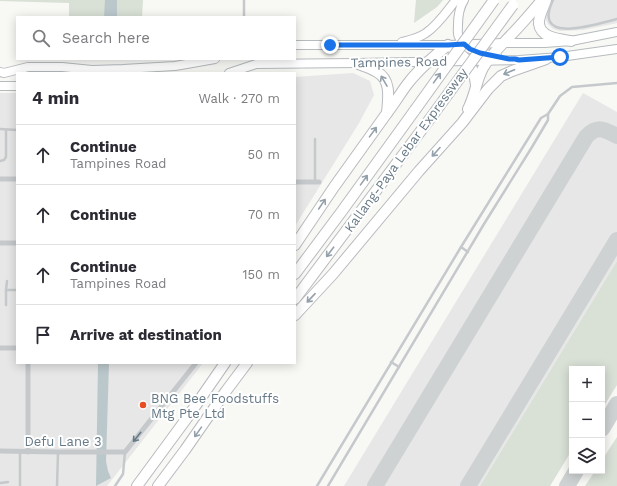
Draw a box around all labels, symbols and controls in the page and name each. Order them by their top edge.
search box [16,16,296,60]
icon: search [30,27,52,49]
text: Search here [62,29,150,47]
route end [321,36,339,54]
route start [551,48,569,66]
street label: Tampines Road [351,54,447,70]
street label: Kallang-Paya Lebar Expressway [341,65,471,235]
one-way arrow [504,69,516,76]
one-way arrow [433,73,442,84]
one-way arrow [380,75,388,87]
text: 4 min [32,88,79,108]
text: Walk · 270 m [199,91,280,106]
one-way arrow [369,127,377,138]
text: Continue [70,138,137,156]
icon: ahead [32,144,54,166]
text: 50 m [248,147,280,162]
one-way arrow [431,147,440,158]
text: Tampines Road [70,156,166,171]
one-way arrow [360,174,368,185]
one-way arrow [319,198,327,210]
icon: ahead [32,204,54,226]
text: Continue [70,206,137,224]
text: 70 m [248,207,280,222]
one-way arrow [326,247,334,258]
text: Continue [70,258,137,276]
icon: ahead [32,264,54,286]
text: 150 m [242,267,280,282]
text: Tampines Road [70,276,166,291]
one-way arrow [306,293,315,304]
icon: arrive [32,324,54,346]
text: Arrive at destination [70,326,222,344]
map controls [569,366,605,474]
button: + [569,366,605,402]
place label: BNG Bee Foodstuffs Mtg Pte Ltd [151,391,279,421]
marker: BNG Bee Foodstuffs Mtg Pte Ltd [138,400,148,410]
button: − [569,402,605,438]
one-way arrow [194,426,202,437]
one-way arrow [133,432,141,443]
street label: Defu Lane 3 [24,434,102,449]
button: layers [569,438,605,474]

